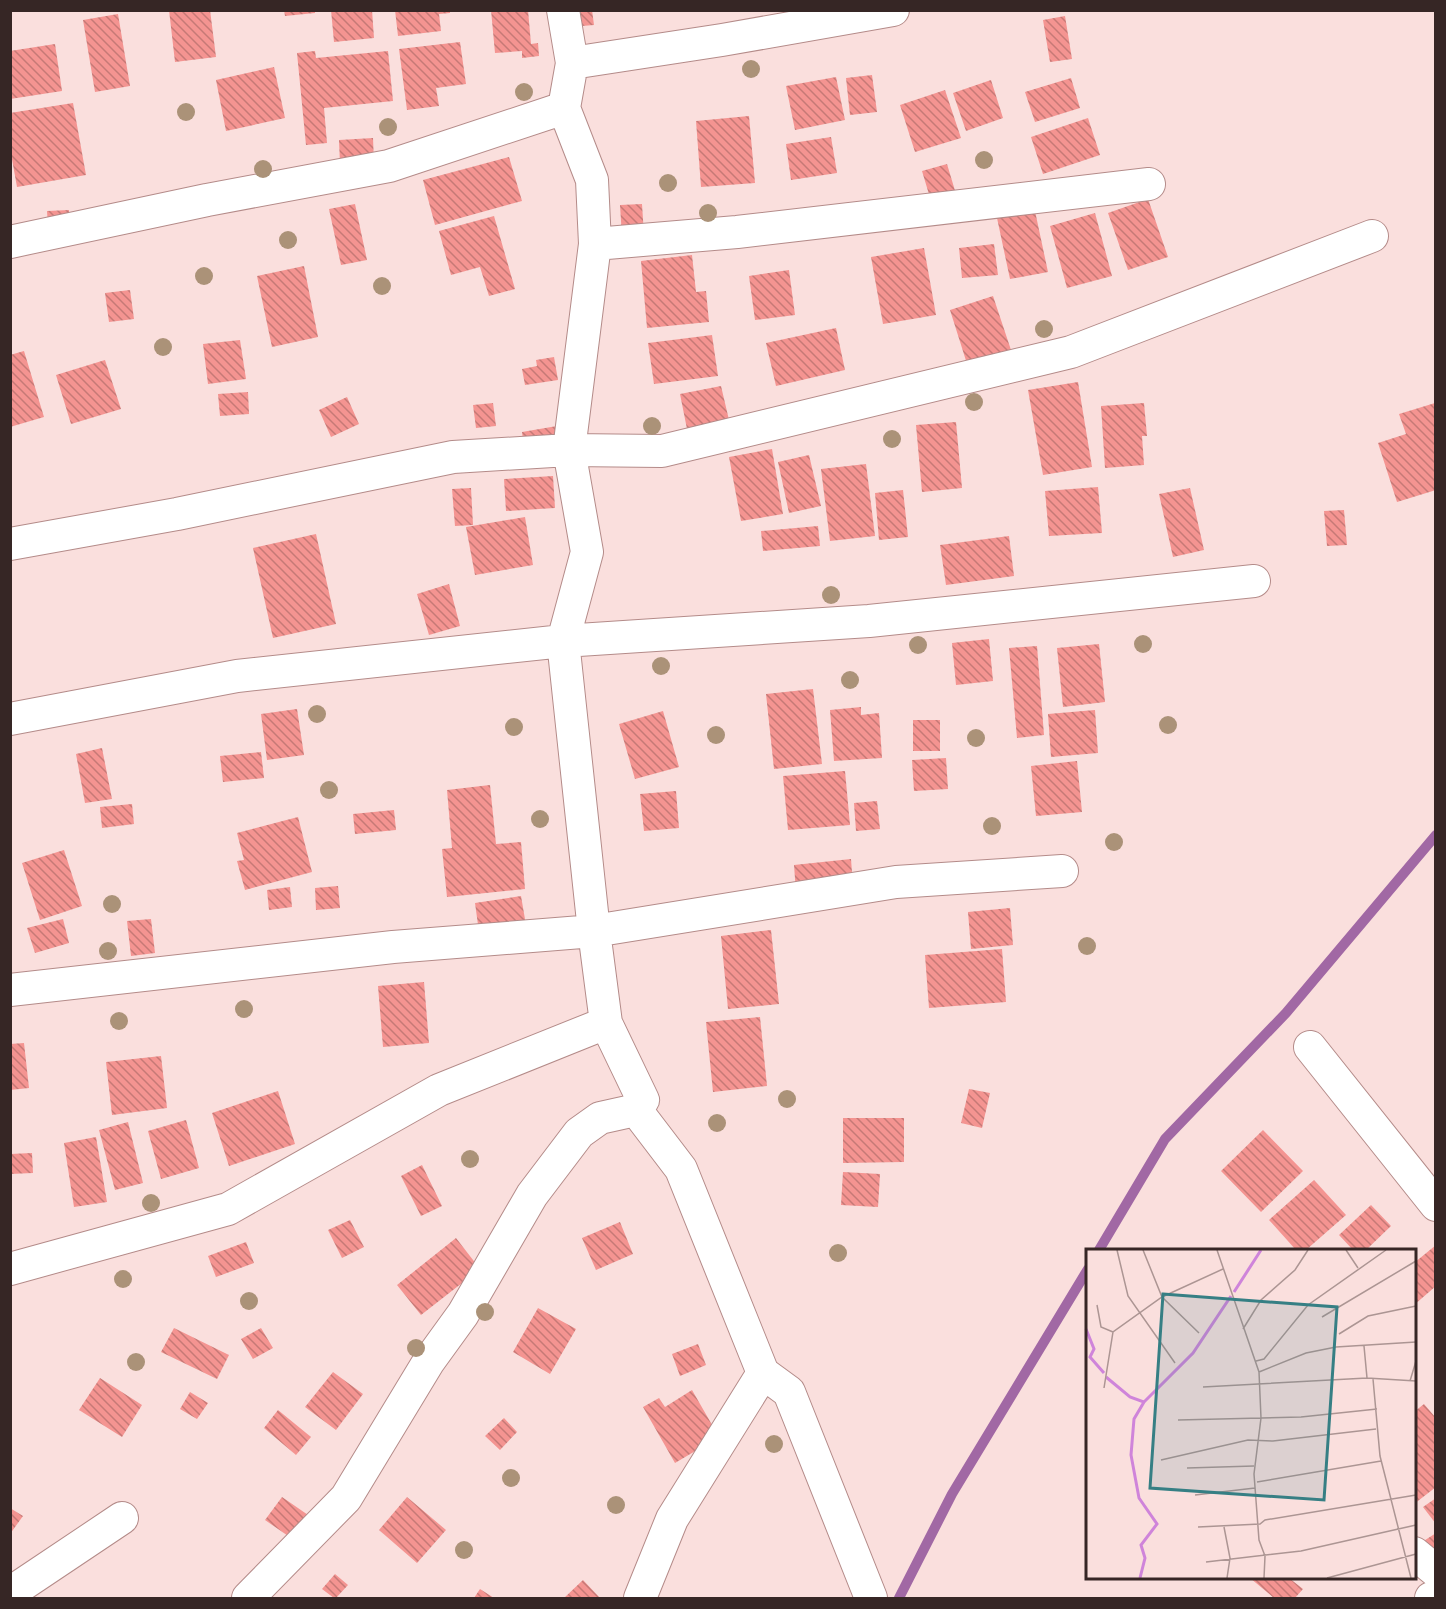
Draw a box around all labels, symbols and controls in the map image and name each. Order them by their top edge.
inset map [1086,1249,1416,1579]

